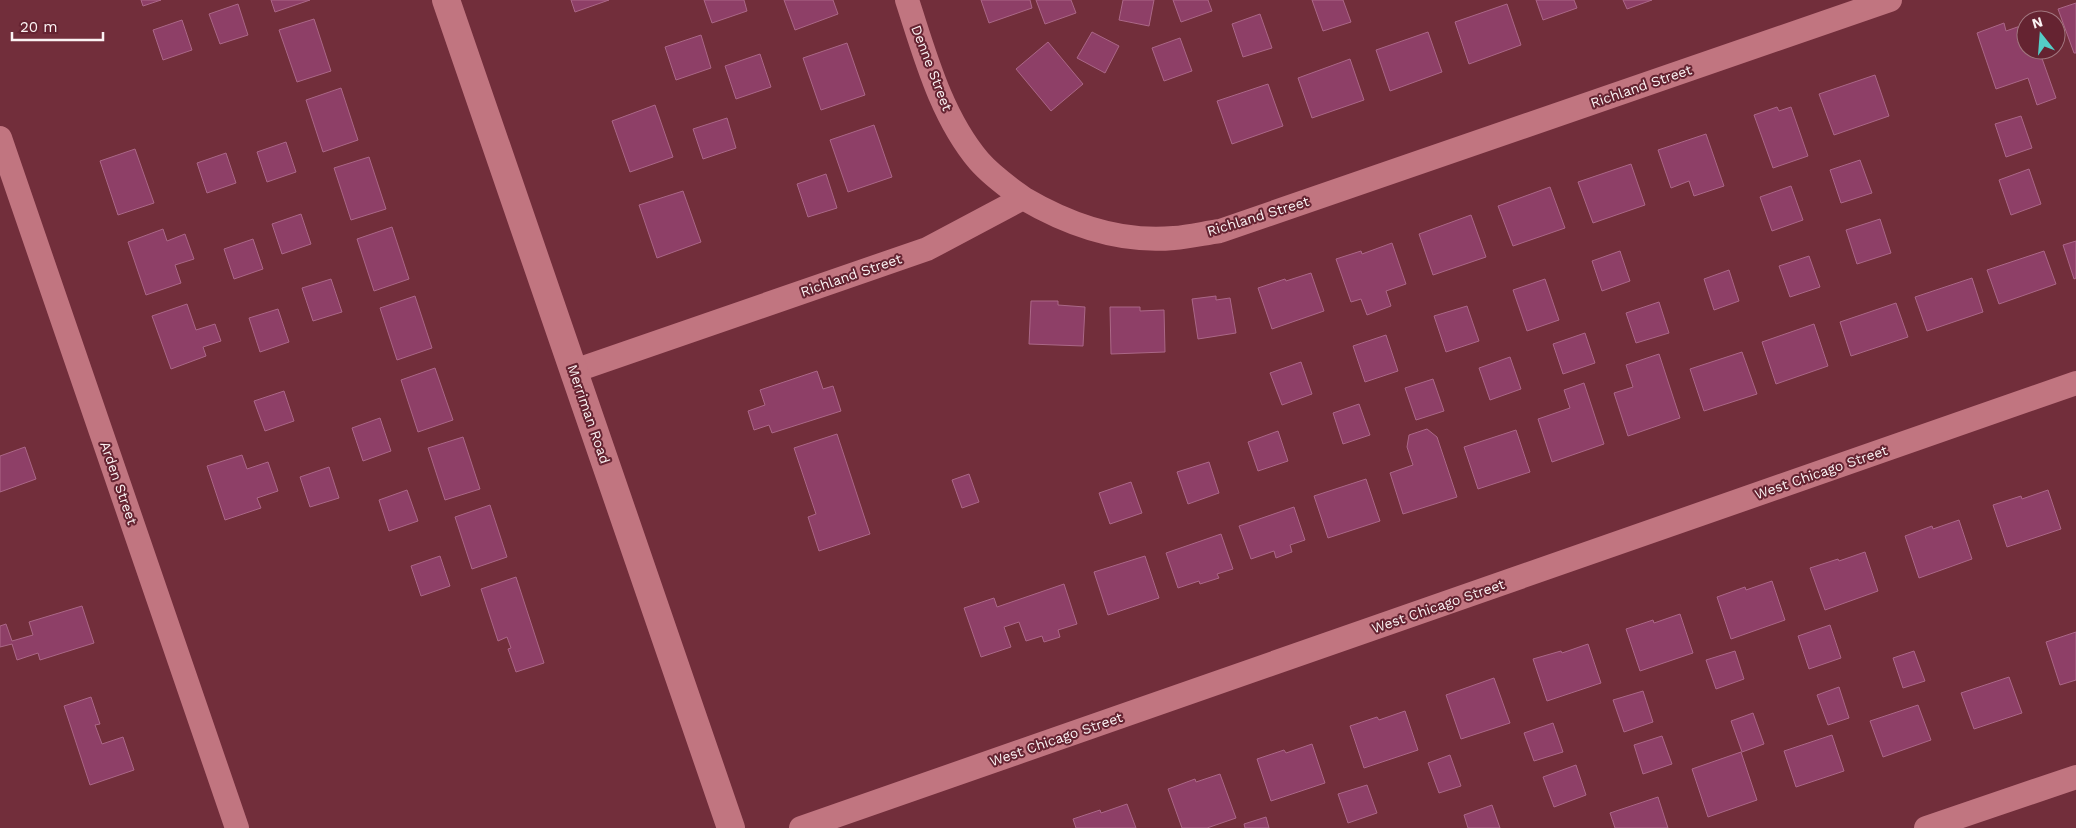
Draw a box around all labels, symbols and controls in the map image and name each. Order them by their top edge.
scale bar [12,10,104,42]
north arrow [2016,10,2066,60]
text: N [2030,13,2044,32]
text: 20 m [20,18,58,36]
street label: Denne Street [908,23,956,113]
street label: Richland Street [1588,61,1694,111]
street label: Richland Street [1205,193,1311,239]
street label: Richland Street [798,250,904,300]
street label: Merriman Road [565,362,613,466]
street label: Arden Street [97,439,141,527]
street label: West Chicago Street [1752,442,1890,502]
street label: West Chicago Street [1369,576,1507,636]
street label: West Chicago Street [987,709,1125,769]

